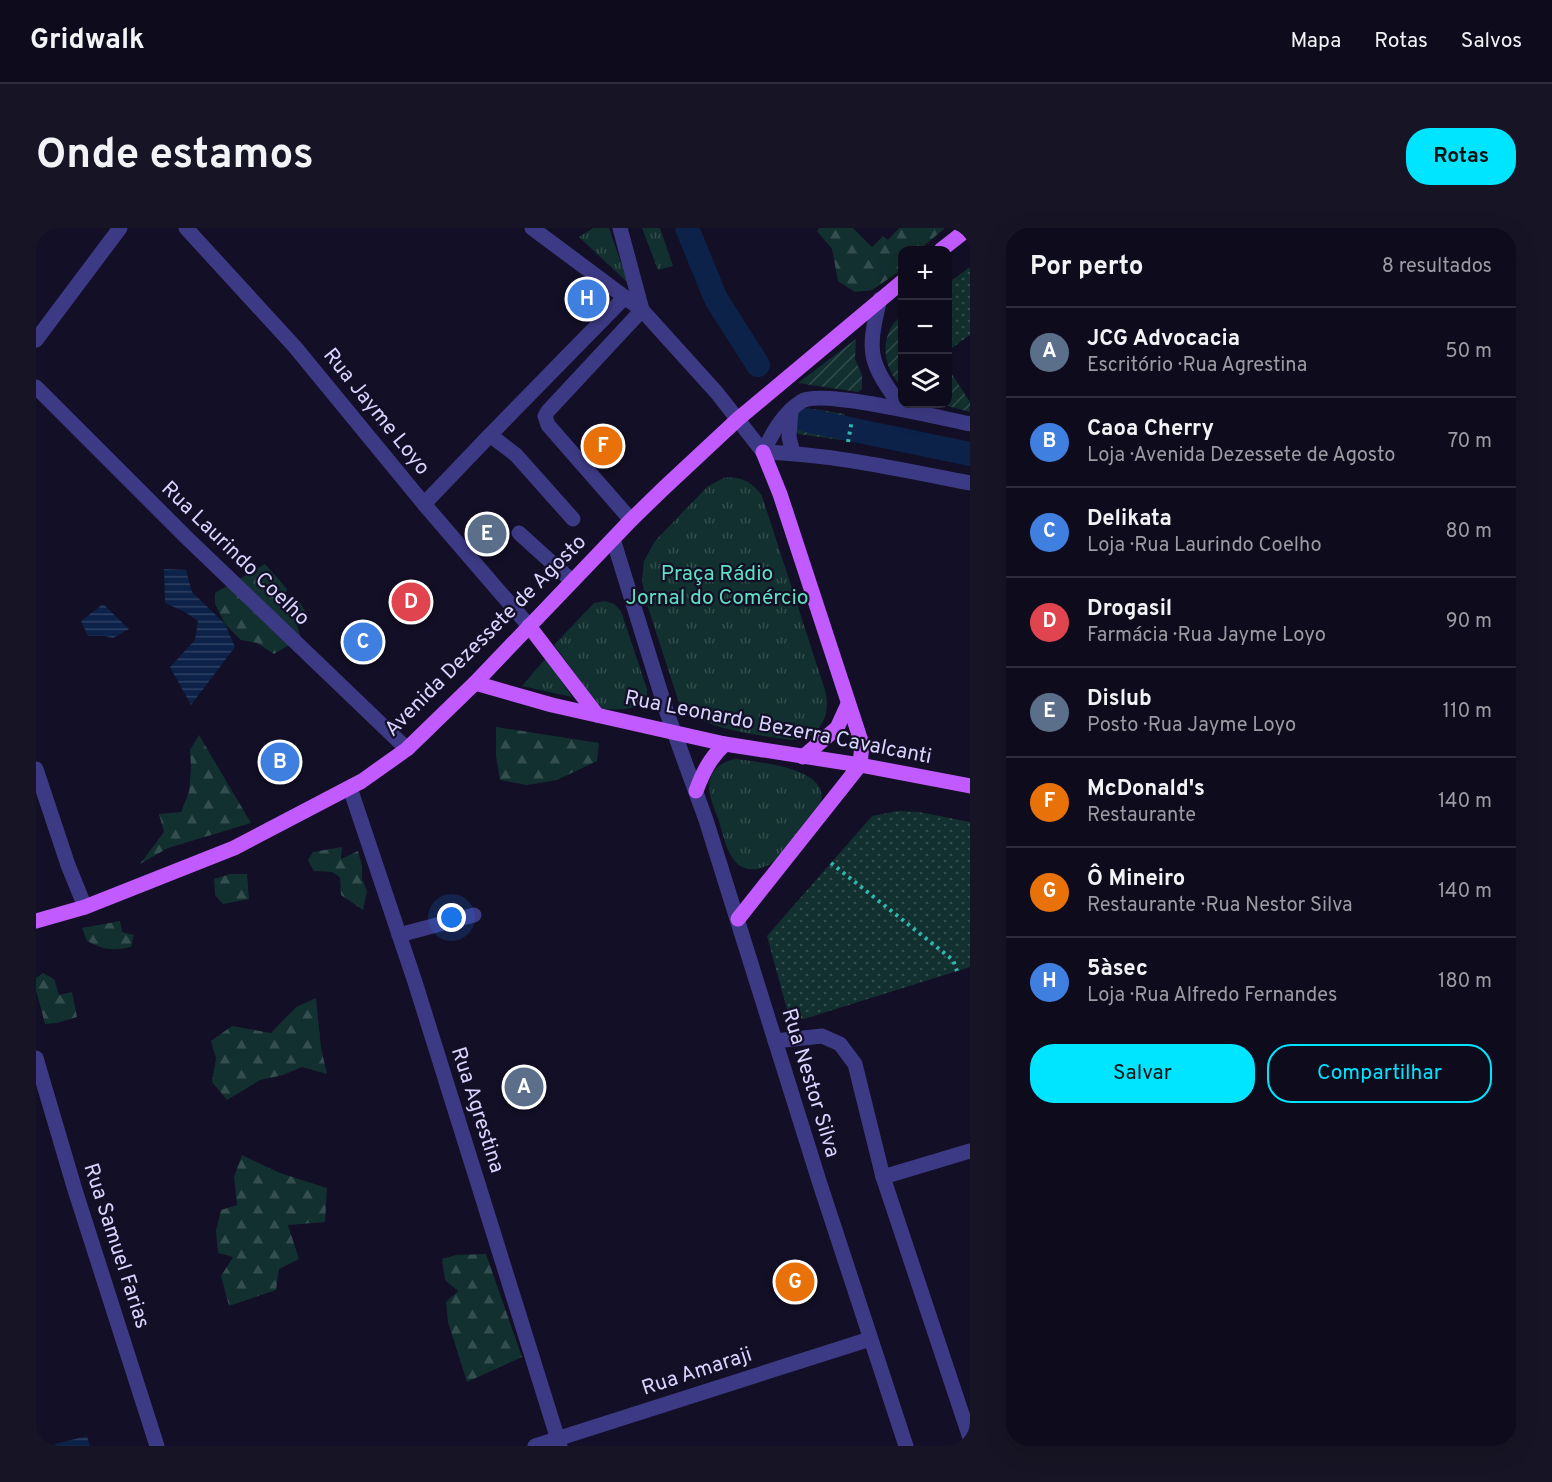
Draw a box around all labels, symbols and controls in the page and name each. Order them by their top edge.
text: Gridwalk [30,23,145,59]
text: Mapa [1291,28,1341,55]
text: Rotas [1374,28,1428,55]
text: Salvos [1461,28,1522,55]
button: Rotas [1406,128,1516,185]
text: Onde estamos [36,130,314,183]
map controls [898,246,952,408]
button: + [898,246,952,300]
text: Por perto [1030,251,1144,284]
text: 8 resultados [1382,254,1492,280]
pin: H [568,276,606,322]
button: − [898,300,952,354]
text: JCG Advocacia [1087,326,1240,353]
text: A [1042,339,1057,365]
text: 50 m [1445,339,1492,365]
street label: Rua Jayme Loyo [316,343,436,481]
text: Escritório · Rua Agrestina [1087,353,1307,379]
button: layers [898,354,952,408]
text: Caoa Cherry [1087,416,1214,443]
pin: F [584,424,622,468]
text: B [1043,429,1056,455]
text: 70 m [1448,429,1492,455]
text: Loja · Avenida Dezessete de Agosto [1087,443,1396,469]
street label: Rua Laurindo Coelho [155,476,315,632]
text: Delikata [1087,506,1172,533]
pin: E [468,512,506,556]
text: C [1043,519,1056,545]
text: 80 m [1446,519,1492,545]
street label: Avenida Dezessete de Agosto [380,530,592,742]
text: Loja · Rua Laurindo Coelho [1087,533,1322,559]
park label: Praça Rádio Jornal do Comércio [626,561,808,612]
pin: D [392,580,430,625]
text: Drogasil [1087,596,1172,623]
text: D [1042,609,1057,635]
text: 90 m [1446,609,1492,635]
pin: C [344,620,382,664]
text: Farmácia · Rua Jayme Loyo [1087,623,1326,649]
street label: Rua Leonardo Bezerra Cavalcanti [622,685,934,771]
text: Dislub [1087,686,1152,713]
text: E [1043,699,1056,725]
text: 110 m [1443,699,1492,725]
text: Posto · Rua Jayme Loyo [1087,713,1296,739]
pin: B [260,740,300,784]
text: McDonald's [1087,776,1205,803]
text: F [1044,789,1055,815]
text: 140 m [1438,789,1492,815]
text: Restaurante [1087,803,1196,829]
text: Ô Mineiro [1087,866,1185,893]
text: G [1043,879,1056,905]
text: 140 m [1438,879,1492,905]
text: Restaurante · Rua Nestor Silva [1087,893,1353,919]
your location [437,903,466,932]
text: 5àsec [1087,956,1148,983]
text: H [1042,969,1057,995]
text: 180 m [1438,969,1492,995]
text: Loja · Rua Alfredo Fernandes [1087,983,1337,1009]
street label: Rua Nestor Silva [775,1005,845,1161]
street label: Rua Agrestina [444,1044,510,1176]
button: Salvar [1030,1044,1255,1103]
button: Compartilhar [1267,1044,1492,1103]
pin: A [504,1064,544,1110]
street label: Rua Samuel Farias [77,1160,155,1332]
pin: G [776,1260,814,1304]
street label: Rua Amaraji [638,1341,756,1403]

